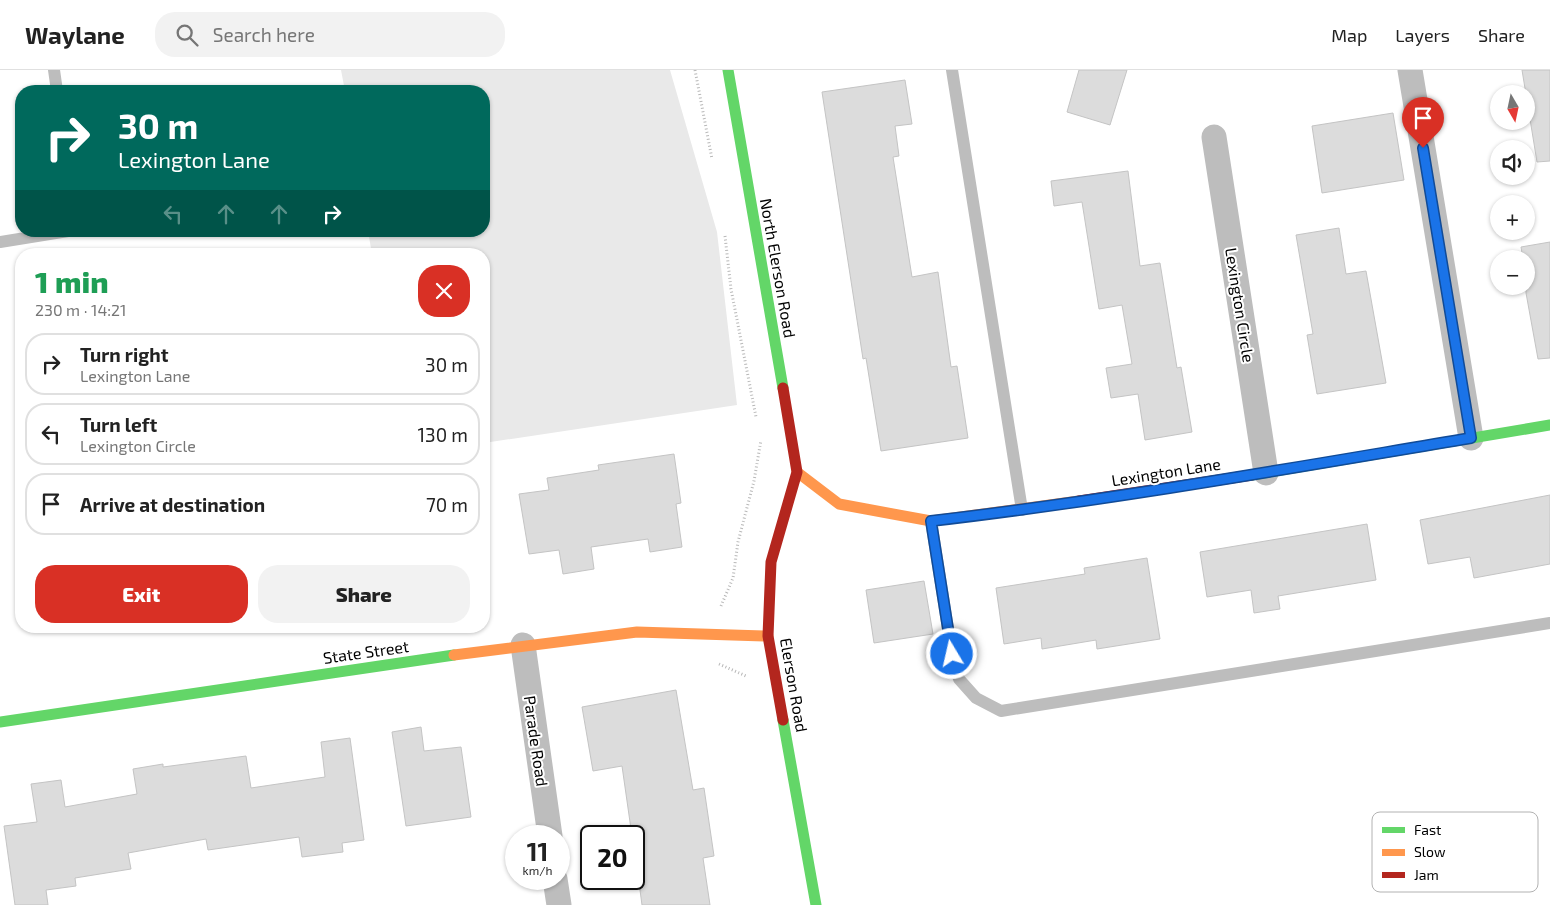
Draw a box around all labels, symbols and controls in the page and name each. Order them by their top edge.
search box [155,12,505,57]
text: Waylane [25,20,125,49]
icon: search [173,21,201,49]
text: Search here [213,23,315,46]
text: Map [1331,24,1367,46]
text: Layers [1395,24,1450,46]
text: Share [1478,24,1525,46]
north arrow [1490,85,1535,130]
map controls [1490,85,1535,295]
pin [1402,97,1444,148]
text: 30 m [118,104,198,146]
icon: arrive [1409,104,1437,132]
icon: right [35,105,100,170]
button: sound [1490,140,1535,185]
text: Lexington Lane [118,146,270,172]
button: + [1490,195,1535,240]
street label: North Elerson Road [757,197,800,339]
icon: left [159,200,187,228]
icon: ahead [212,200,240,228]
icon: ahead [265,200,293,228]
icon: right [318,200,346,228]
street label: Lexington Circle [1222,246,1259,364]
button: − [1490,250,1535,295]
text: 1 min [35,263,109,299]
button: close [418,265,470,317]
text: 230 m · 14:21 [35,300,126,319]
text: Turn right [80,343,168,366]
icon: right [37,350,65,378]
text: 30 m [425,353,468,376]
text: Lexington Lane [80,366,190,385]
text: Turn left [80,413,157,436]
icon: left [37,420,65,448]
text: 130 m [418,423,468,446]
text: Lexington Circle [80,436,196,455]
street label: Lexington Lane [1110,453,1222,490]
icon: arrive [37,490,65,518]
text: Arrive at destination [80,493,265,516]
text: 70 m [426,493,468,516]
button: Exit [35,565,248,623]
button: Share [258,565,470,623]
position arrow [925,627,977,679]
street label: State Street [322,636,410,667]
street label: Elerson Road [777,636,812,734]
street label: Parade Road [521,694,552,788]
legend [1372,812,1538,892]
text: Fast [1414,821,1441,838]
speed limit sign: 20 [580,825,645,890]
text: 11 [527,836,548,866]
text: Slow [1414,843,1446,860]
text: km/h [523,863,552,877]
text: Jam [1414,866,1439,883]

